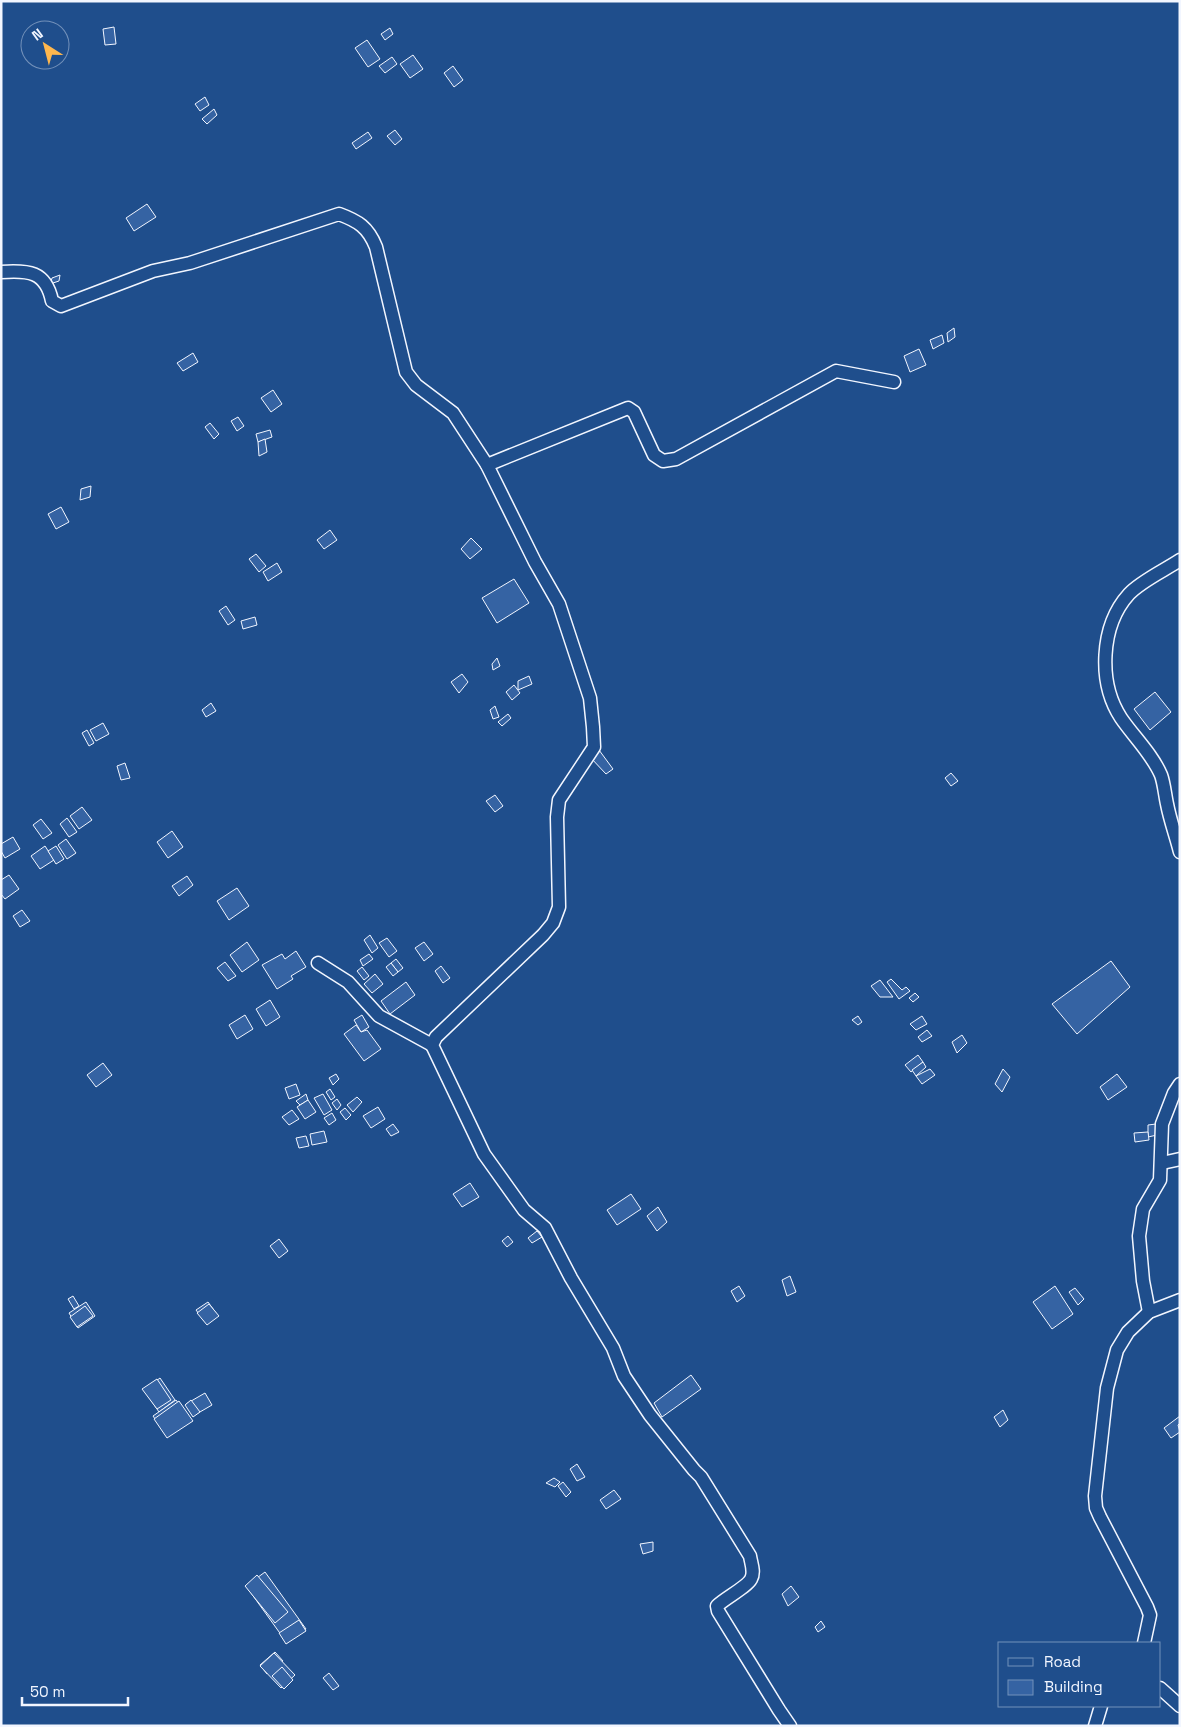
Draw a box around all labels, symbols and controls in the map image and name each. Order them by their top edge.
north arrow [20,20,70,70]
text: N [28,24,46,45]
legend [998,1642,1161,1707]
text: Road [1044,1652,1081,1671]
scale bar [22,1674,129,1706]
text: Building [1044,1677,1103,1696]
text: 50 m [30,1682,65,1701]

